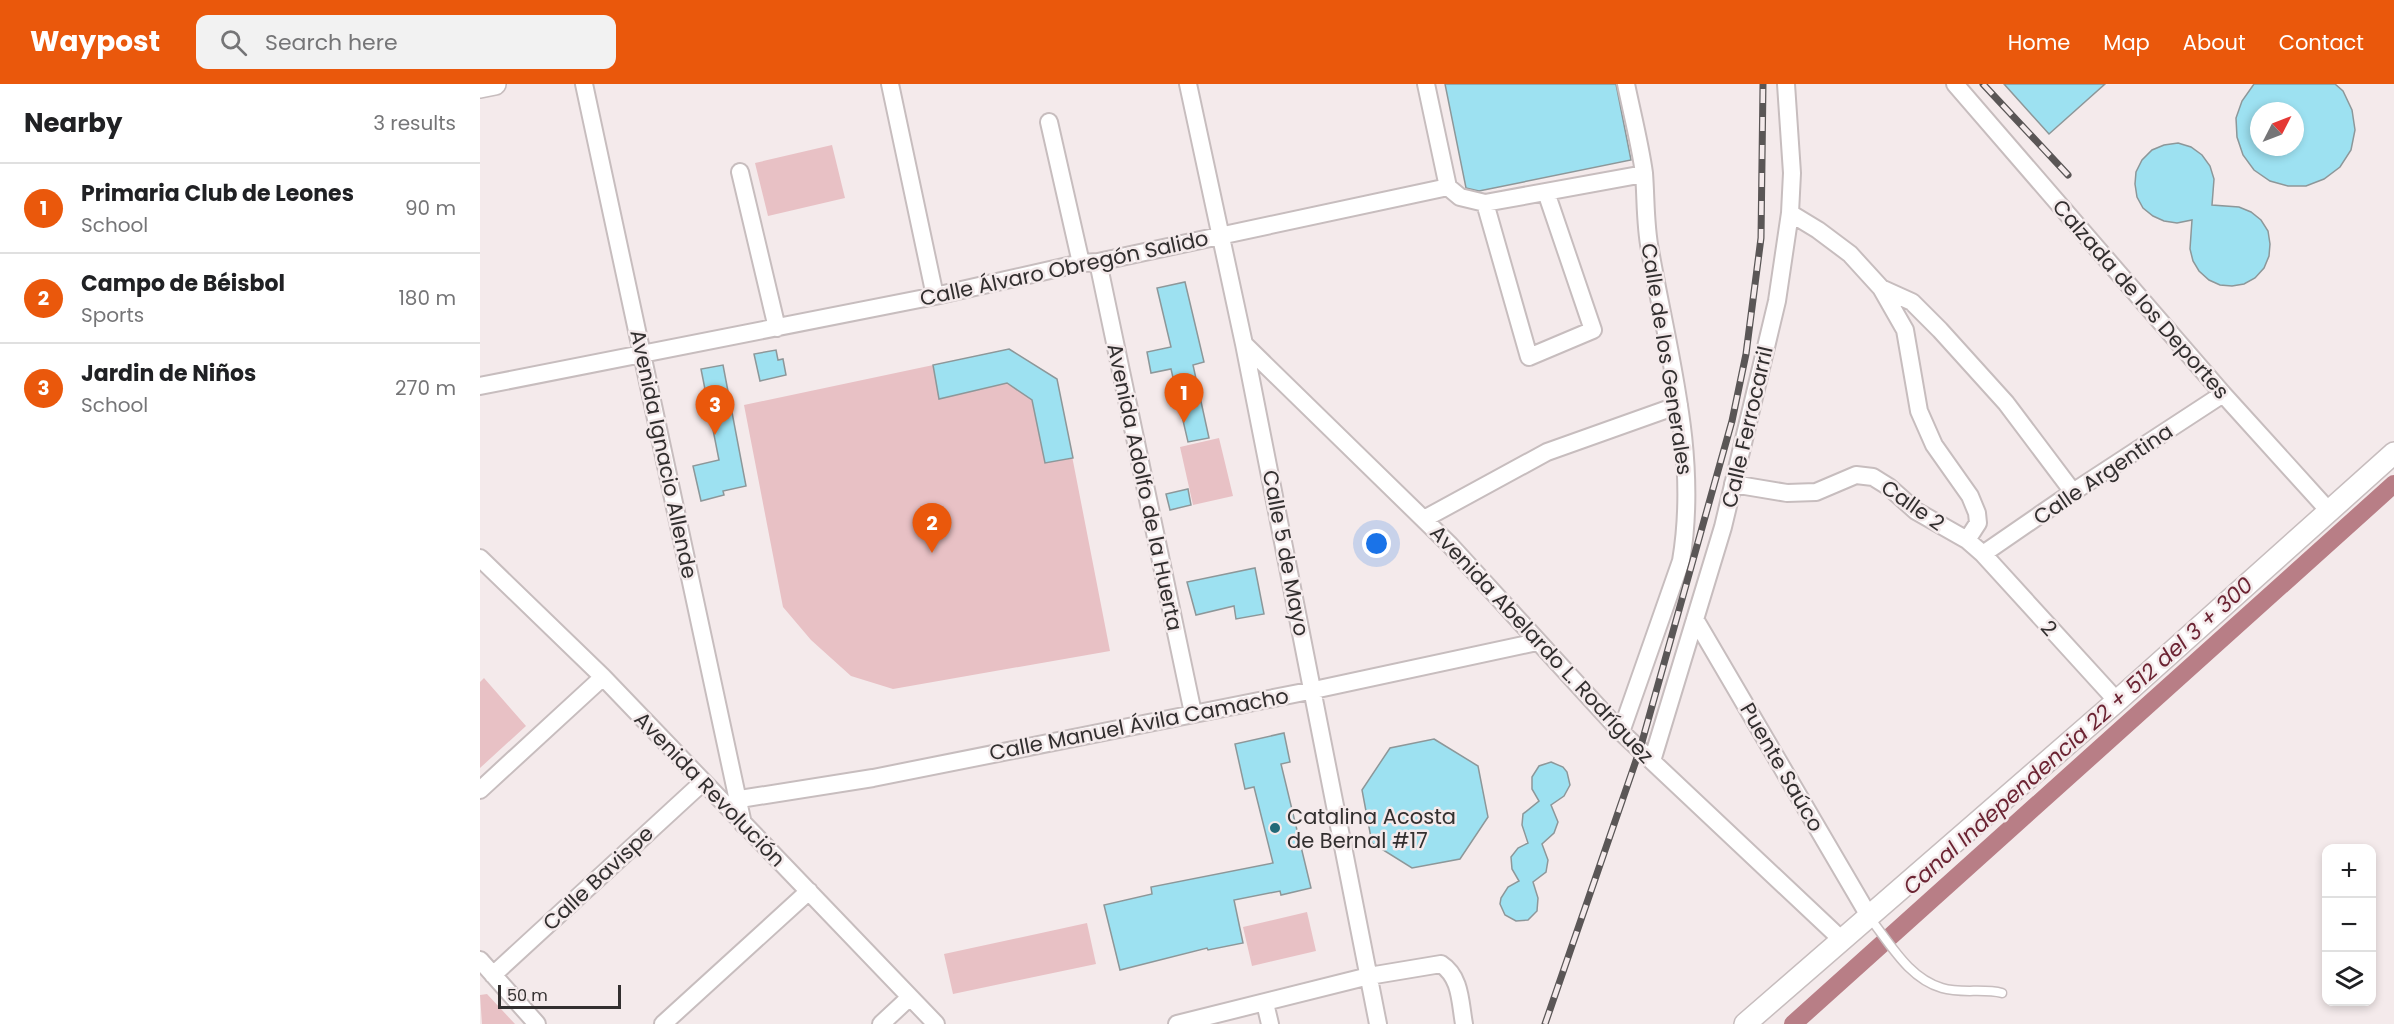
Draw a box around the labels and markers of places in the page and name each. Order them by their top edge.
pin: 1 [1164,374,1204,423]
pin: 3 [696,386,734,435]
pin: 2 [912,504,952,553]
place label: Catalina Acosta de Bernal #17 [1287,802,1456,855]
marker: Catalina Acosta de Bernal #17 [1268,821,1282,835]

